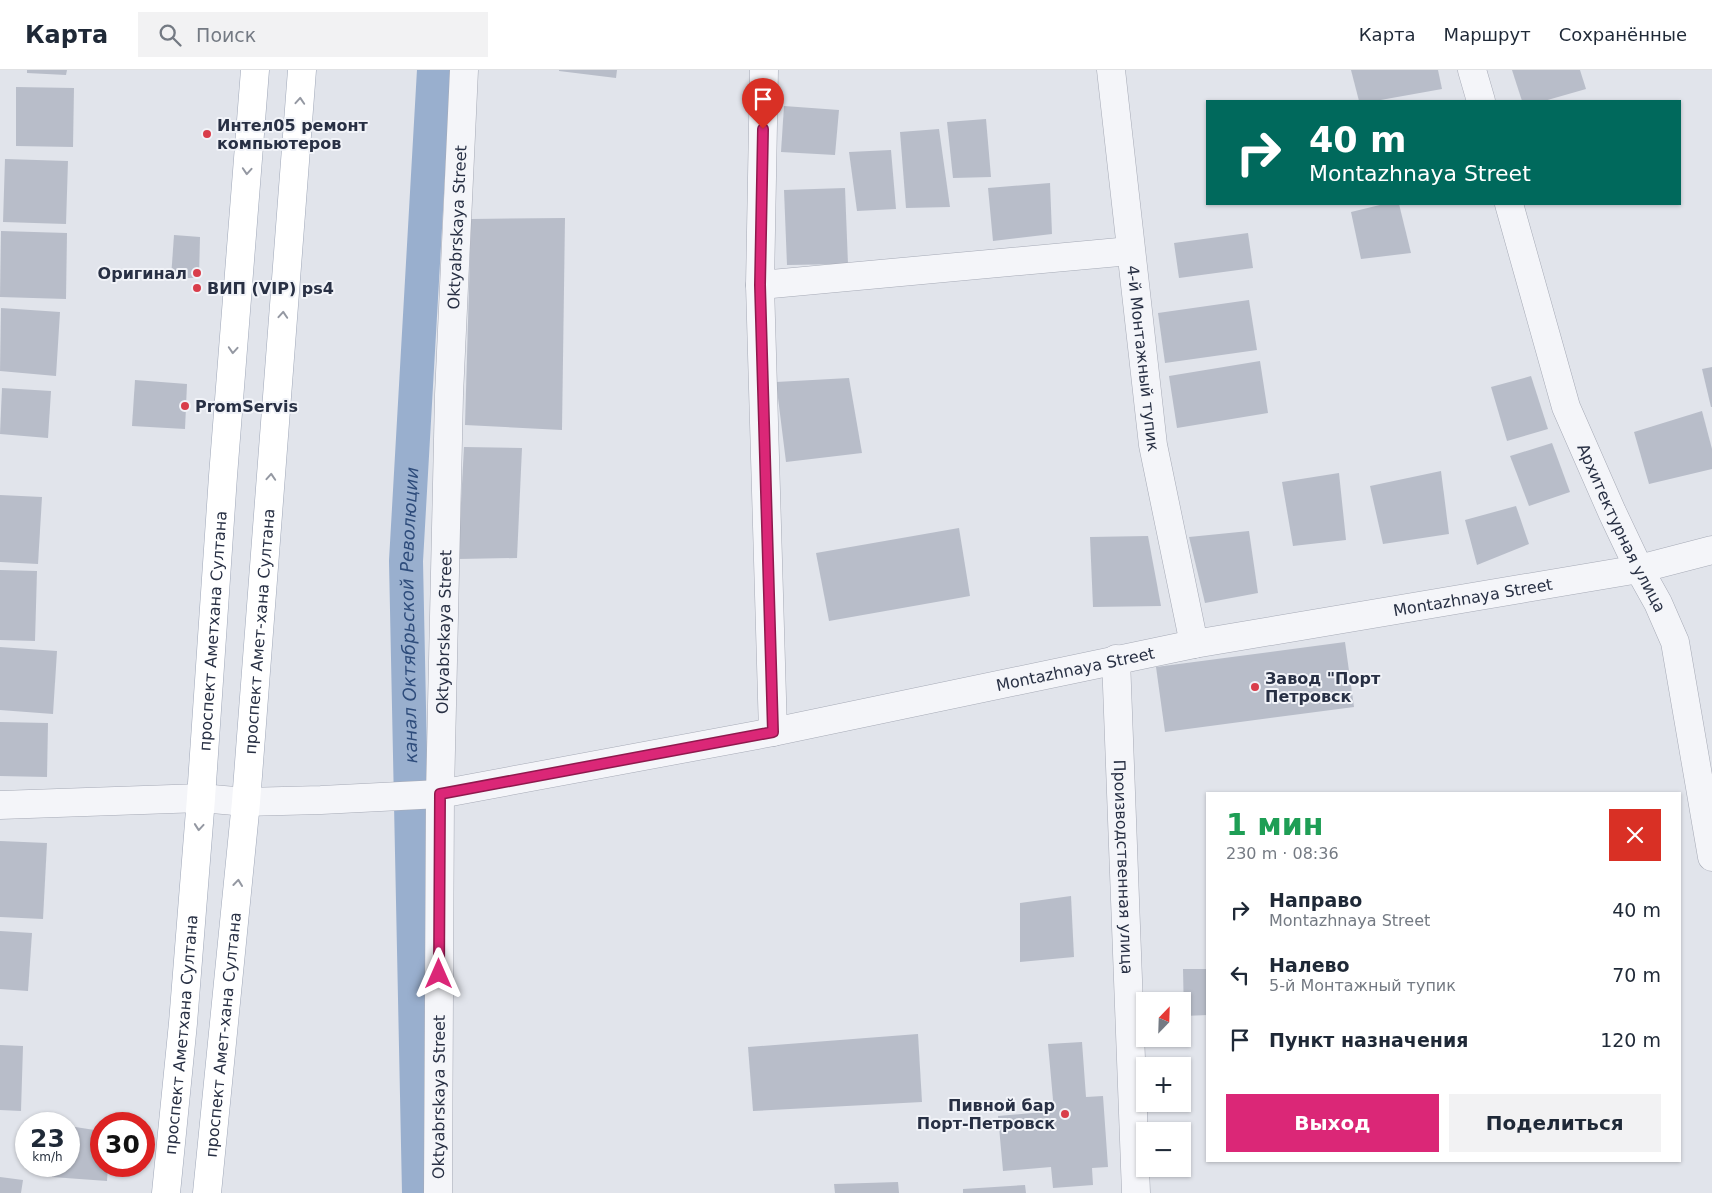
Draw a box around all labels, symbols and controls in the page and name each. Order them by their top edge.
search box [138,12,488,57]
text: Карта [25,21,108,49]
icon: search [156,21,184,49]
text: Поиск [196,24,256,46]
text: Карта [1359,24,1416,45]
text: Маршрут [1444,24,1531,45]
text: Сохранённые [1559,24,1687,45]
pin [742,78,784,129]
icon: arrive [749,85,777,113]
one-way arrow [294,96,305,104]
place label: Интел05 ремонт компьютеров [217,116,369,153]
icon: right [1226,120,1291,185]
text: 40 m [1309,120,1406,160]
marker: Интел05 ремонт компьютеров [201,128,213,140]
street label: Oktyabrskaya Street [443,145,470,310]
text: Montazhnaya Street [1309,161,1531,186]
one-way arrow [241,167,252,175]
place label: Оригинал [98,264,187,283]
street label: 4-й Монтажный тупик [1123,264,1164,453]
marker: Оригинал [191,267,203,279]
place label: ВИП (VIP) ps4 [207,279,334,298]
marker: ВИП (VIP) ps4 [191,282,203,294]
one-way arrow [278,311,289,319]
one-way arrow [227,347,238,355]
place label: PromServis [195,397,298,416]
marker: PromServis [179,400,191,412]
street label: Архитектурная улица [1574,441,1670,615]
water label: канал Октябрьской Революции [395,466,422,764]
one-way arrow [265,473,276,481]
street label: проспект Амет-хана Султана [240,508,278,755]
street label: проспект Аметхана Султана [195,510,230,752]
street label: Oktyabrskaya Street [432,550,455,714]
street label: Montazhnaya Street [1392,574,1554,620]
street label: Montazhnaya Street [994,643,1156,695]
place label: Завод "Порт Петровск [1265,669,1381,706]
marker: Завод "Порт Петровск [1249,681,1261,693]
street label: Производственная улица [1110,759,1137,975]
text: 1 мин [1226,807,1324,842]
button: close [1609,809,1661,861]
one-way arrow [194,823,205,831]
text: 230 m · 08:36 [1226,844,1339,863]
one-way arrow [232,879,243,887]
text: Направо [1269,889,1362,911]
icon: right [1226,896,1254,924]
text: 40 m [1612,899,1661,921]
street label: проспект Амет-хана Султана [201,911,244,1158]
text: Montazhnaya Street [1269,911,1430,930]
street label: проспект Аметхана Султана [160,914,201,1156]
position arrow [412,947,464,999]
text: Налево [1269,954,1350,976]
icon: left [1226,961,1254,989]
text: 70 m [1612,964,1661,986]
text: 5-й Монтажный тупик [1269,976,1456,995]
north arrow [1136,992,1191,1048]
map controls [1136,992,1191,1177]
street label: Oktyabrskaya Street [429,1015,448,1179]
icon: arrive [1226,1026,1254,1054]
text: Пункт назначения [1269,1029,1468,1051]
text: 120 m [1600,1029,1661,1051]
button: + [1136,1057,1191,1112]
button: Выход [1226,1094,1439,1152]
button: Поделиться [1449,1094,1661,1152]
place label: Пивной бар Порт-Петровск [917,1096,1055,1133]
marker: Пивной бар Порт-Петровск [1059,1108,1071,1120]
speed limit sign: 30 [90,1112,155,1177]
button: − [1136,1122,1191,1177]
text: 23 [30,1124,65,1153]
text: km/h [32,1150,63,1164]

